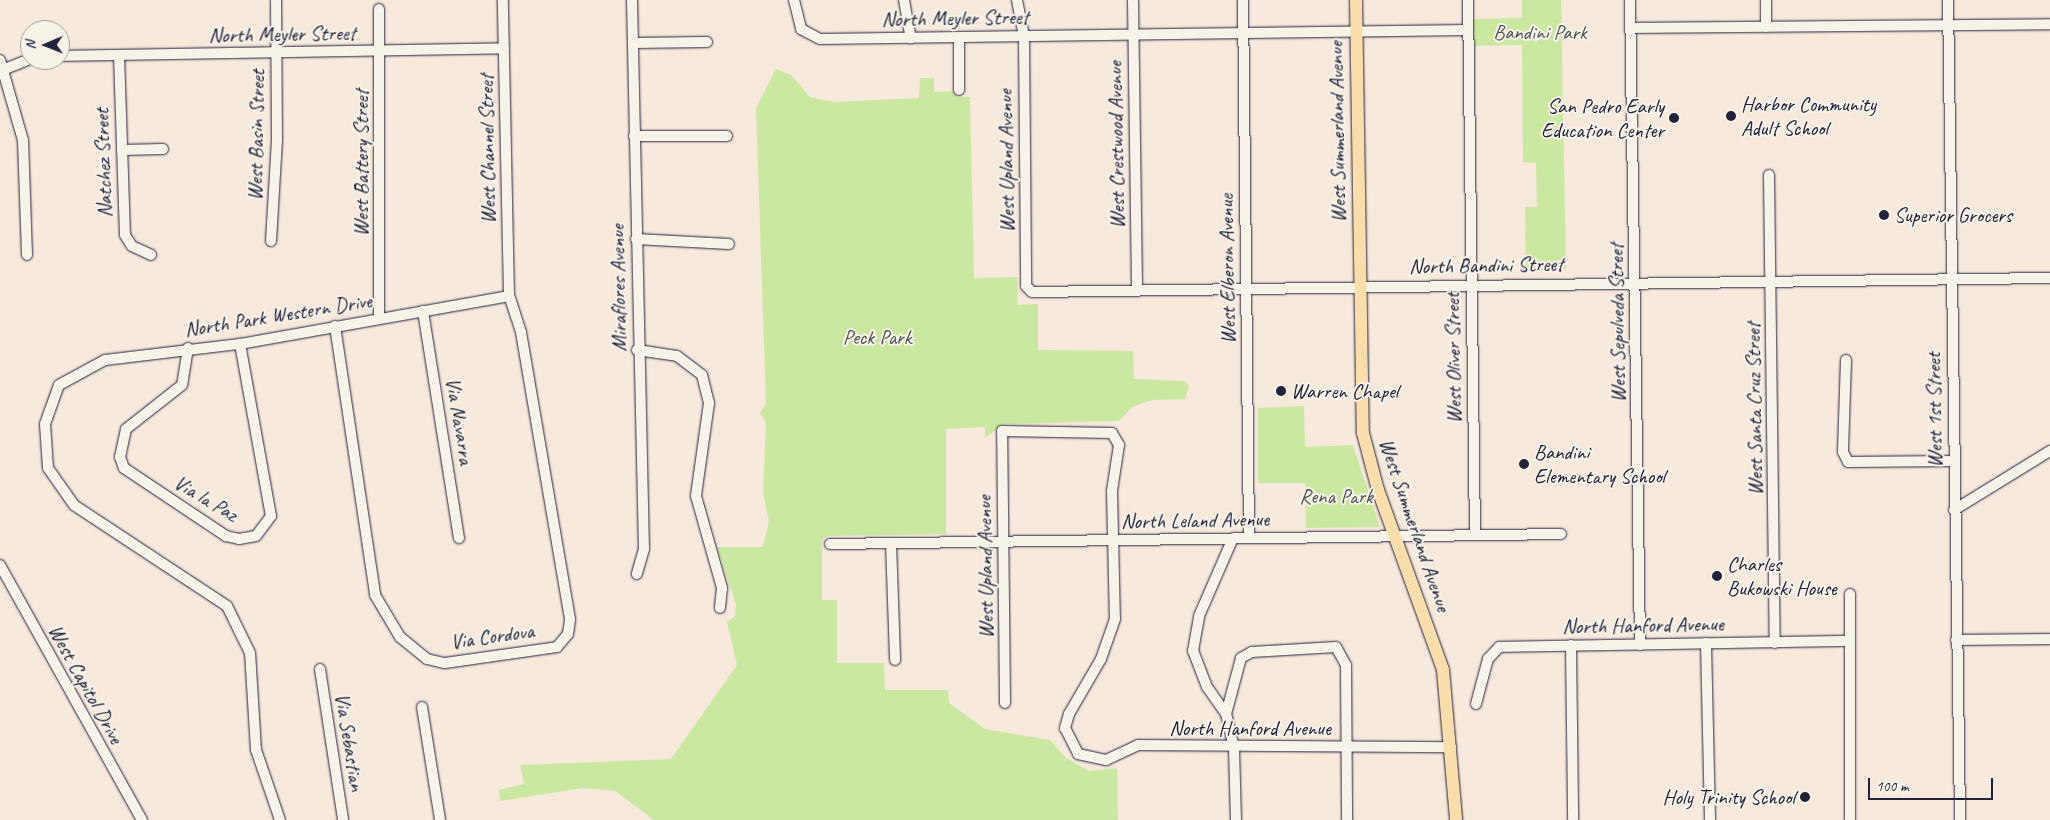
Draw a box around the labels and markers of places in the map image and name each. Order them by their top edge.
place label: Harbor Community Adult School [1741,91,1876,141]
place label: San Pedro Early Education Center [1541,93,1664,143]
marker: Harbor Community Adult School [1725,110,1737,122]
marker: San Pedro Early Education Center [1668,112,1680,124]
place label: Superior Grocers [1894,202,2012,228]
marker: Superior Grocers [1878,209,1890,221]
place label: Warren Chapel [1291,378,1399,404]
marker: Warren Chapel [1275,385,1287,397]
place label: Bandini Elementary School [1534,439,1665,489]
marker: Bandini Elementary School [1518,458,1530,470]
place label: Charles Bukowski House [1727,551,1837,601]
marker: Charles Bukowski House [1711,570,1723,582]
place label: Holy Trinity School [1663,784,1795,810]
marker: Holy Trinity School [1799,791,1811,803]

